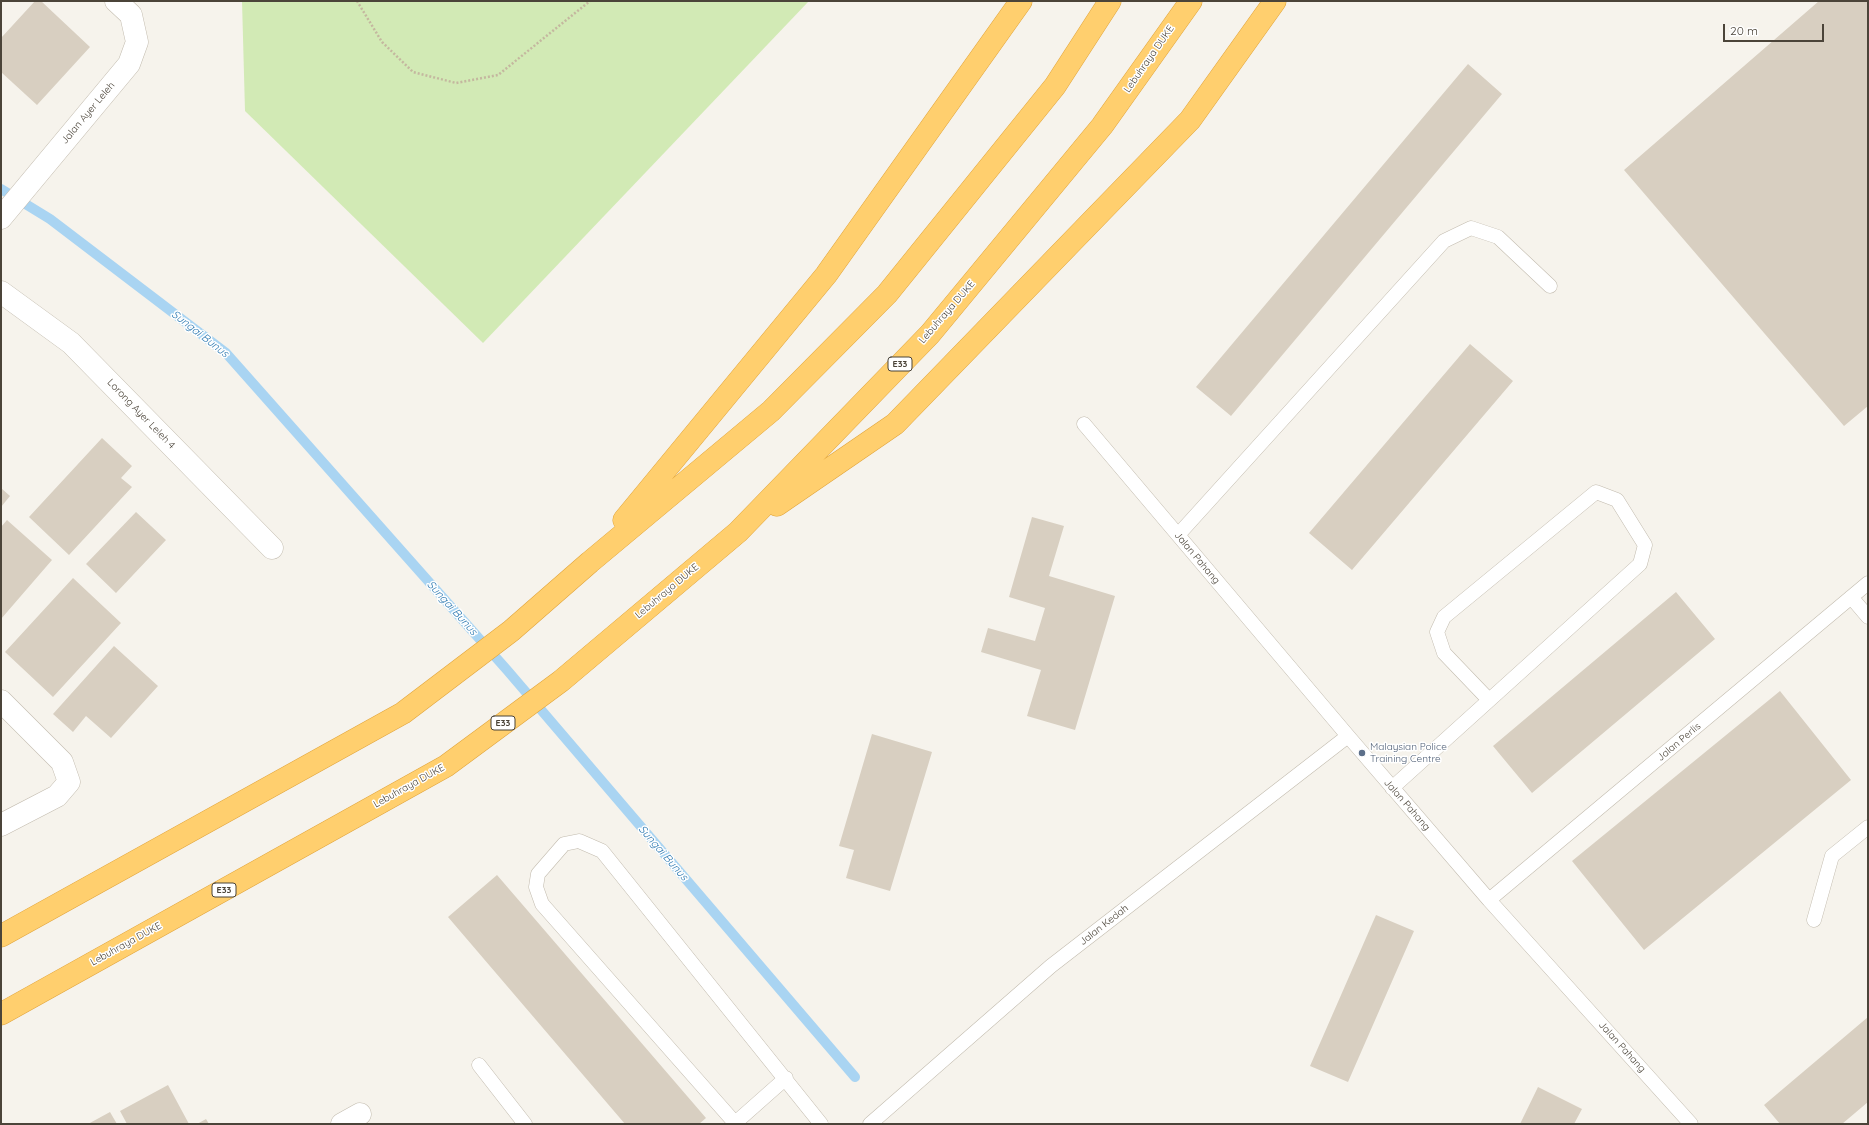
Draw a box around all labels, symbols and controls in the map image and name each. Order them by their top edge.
scale bar [1725,16,1826,42]
street label: Lebuhraya DUKE [1121,23,1177,95]
text: 20 m [1730,23,1758,38]
street label: Jalan Ayer Leleh [59,80,117,146]
street label: Lebuhraya DUKE [916,278,978,346]
water label: Sungai Bunus [169,308,231,360]
road number: E33 [888,357,912,371]
street label: Lorong Ayer Leleh 4 [105,377,177,451]
street label: Jalan Pahang [1172,529,1222,587]
street label: Lebuhraya DUKE [633,561,701,621]
water label: Sungai Bunus [424,578,480,638]
road number: E33 [491,716,515,730]
street label: Jalan Perlis [1655,720,1703,764]
place label: Malaysian Police Training Centre [1370,741,1447,764]
marker: Malaysian Police Training Centre [1357,748,1367,758]
street label: Lebuhraya DUKE [371,762,447,810]
street label: Jalan Pahang [1381,777,1433,833]
water label: Sungai Bunus [635,823,691,883]
road number: E33 [212,883,236,897]
street label: Jalan Kedah [1077,902,1131,948]
street label: Lebuhraya DUKE [88,920,164,968]
street label: Jalan Pahang [1596,1019,1648,1075]

